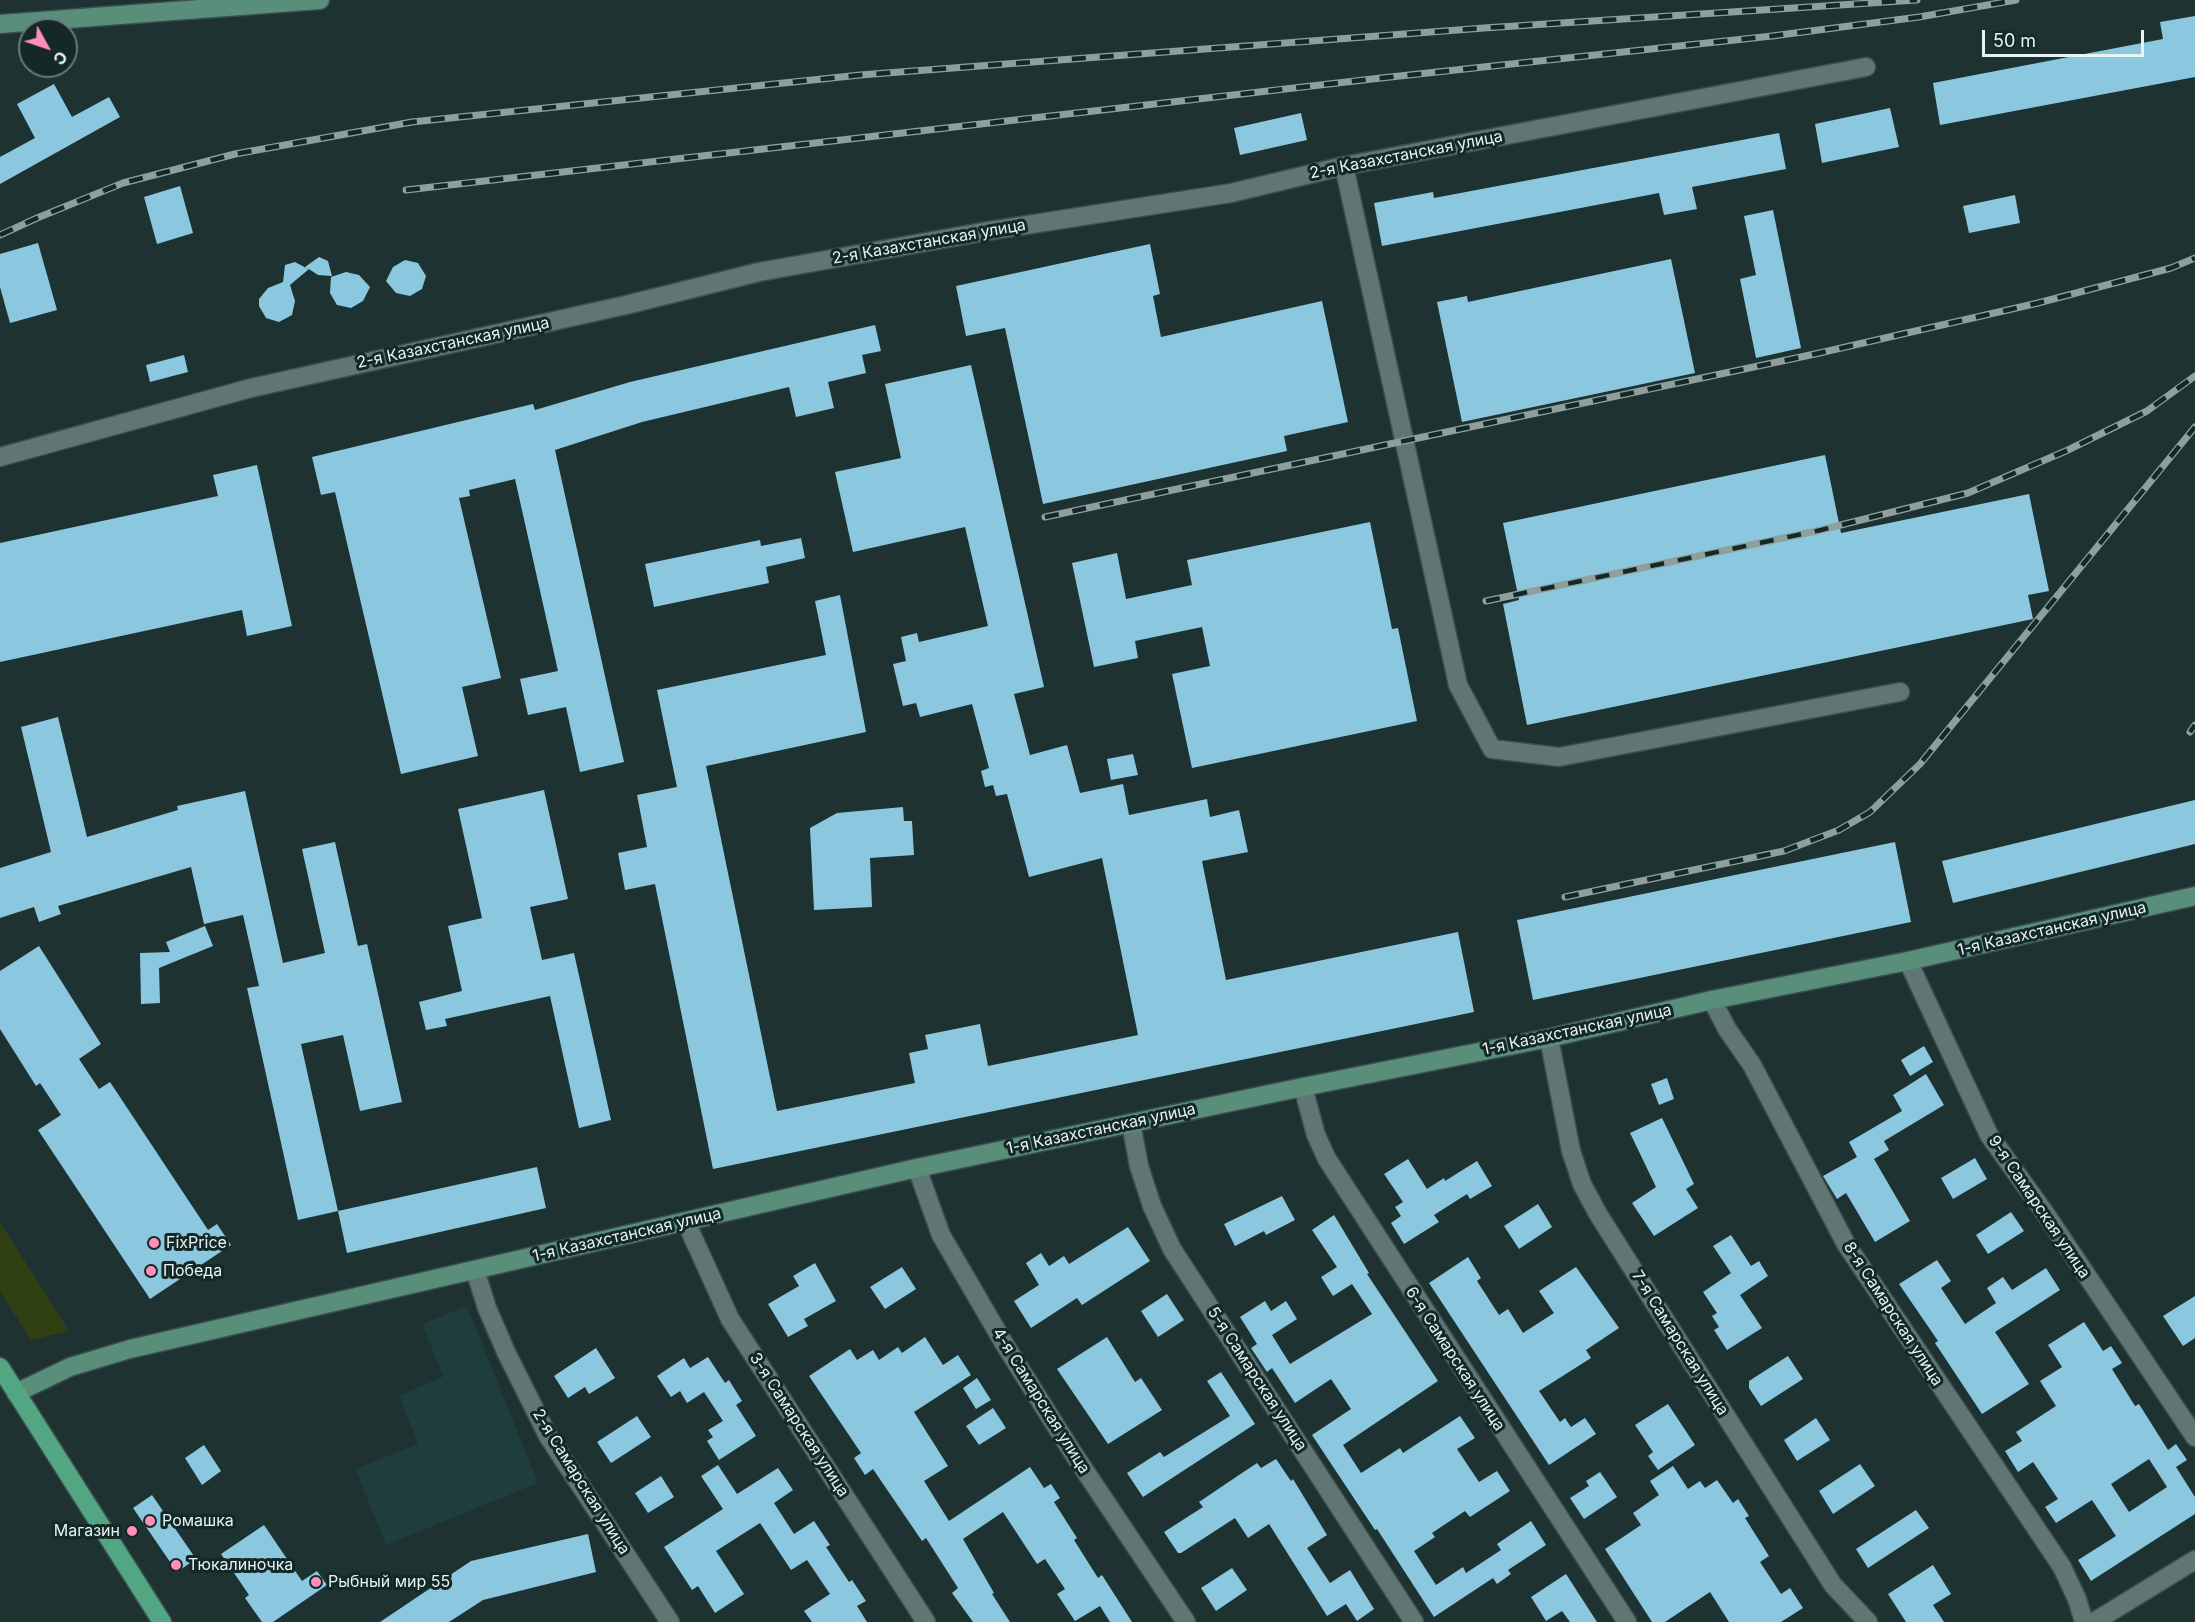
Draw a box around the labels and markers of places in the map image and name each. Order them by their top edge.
place label: FixPrice [166,1233,227,1253]
marker: FixPrice [147,1236,161,1250]
place label: Победа [163,1261,222,1281]
marker: Победа [144,1264,158,1278]
place label: Ромашка [162,1511,234,1531]
marker: Ромашка [143,1514,157,1528]
place label: Магазин [54,1521,120,1541]
marker: Магазин [125,1524,139,1538]
place label: Тюкалиночка [188,1555,293,1575]
marker: Тюкалиночка [169,1558,183,1572]
place label: Рыбный мир 55 [328,1572,450,1592]
marker: Рыбный мир 55 [309,1575,323,1589]

